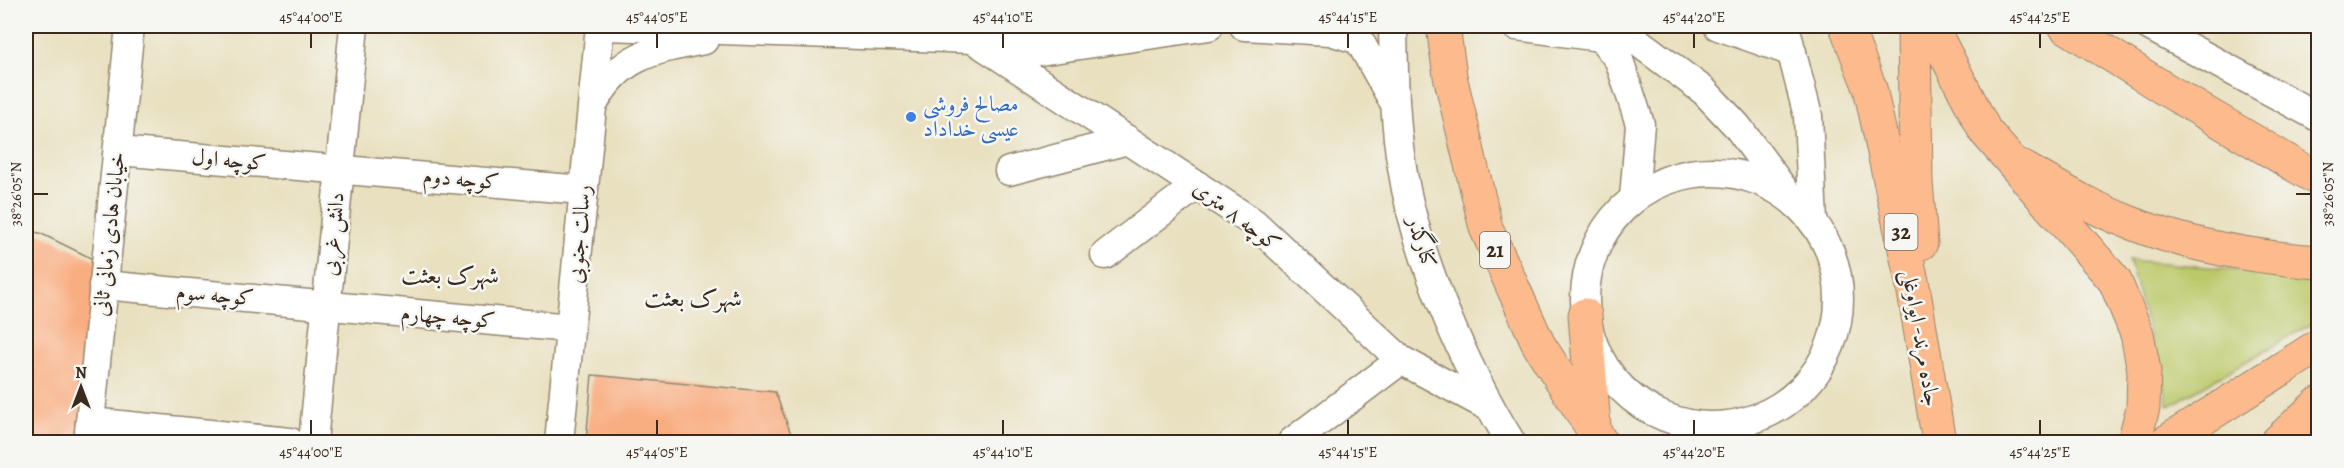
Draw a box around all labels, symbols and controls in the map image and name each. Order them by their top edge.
text: 45°44'00"E [279,7,343,27]
text: 45°44'05"E [626,7,688,27]
text: 45°44'10"E [973,7,1033,27]
text: 45°44'15"E [1319,7,1377,27]
text: 45°44'20"E [1663,7,1725,27]
text: 45°44'25"E [2010,7,2070,27]
place label: مصالح فروشی عیسی خداداد [923,89,1019,144]
marker: مصالح فروشی عیسی خداداد [904,110,918,124]
street label: کوچه اول [190,142,268,178]
street label: خیابان هادی زمانی ثانی [85,150,133,318]
street label: کوچه دوم [421,161,501,201]
text: 38°26'05"N [6,162,26,226]
text: 38°26'05"N [2318,162,2338,226]
street label: کوچه ۸ متری [1187,173,1287,259]
street label: رسالت جنوبی [560,183,599,285]
street label: دانش غربی [314,191,353,277]
street label: کنارگذر [1399,210,1445,271]
road number: 32 [1884,214,1918,250]
road number: 21 [1480,232,1510,268]
district label: شهرک بعثت [401,259,499,291]
street label: جاده مرند- ایواوغلی [1893,267,1948,409]
street label: کوچه سوم [174,277,255,317]
district label: شهرک بعثت [644,282,742,314]
street label: کوچه چهارم [399,298,497,340]
north arrow [51,357,111,417]
text: N [75,362,87,384]
text: 45°44'00"E [279,442,343,462]
text: 45°44'05"E [626,442,688,462]
text: 45°44'10"E [973,442,1033,462]
text: 45°44'15"E [1319,442,1377,462]
text: 45°44'20"E [1663,442,1725,462]
text: 45°44'25"E [2010,442,2070,462]

